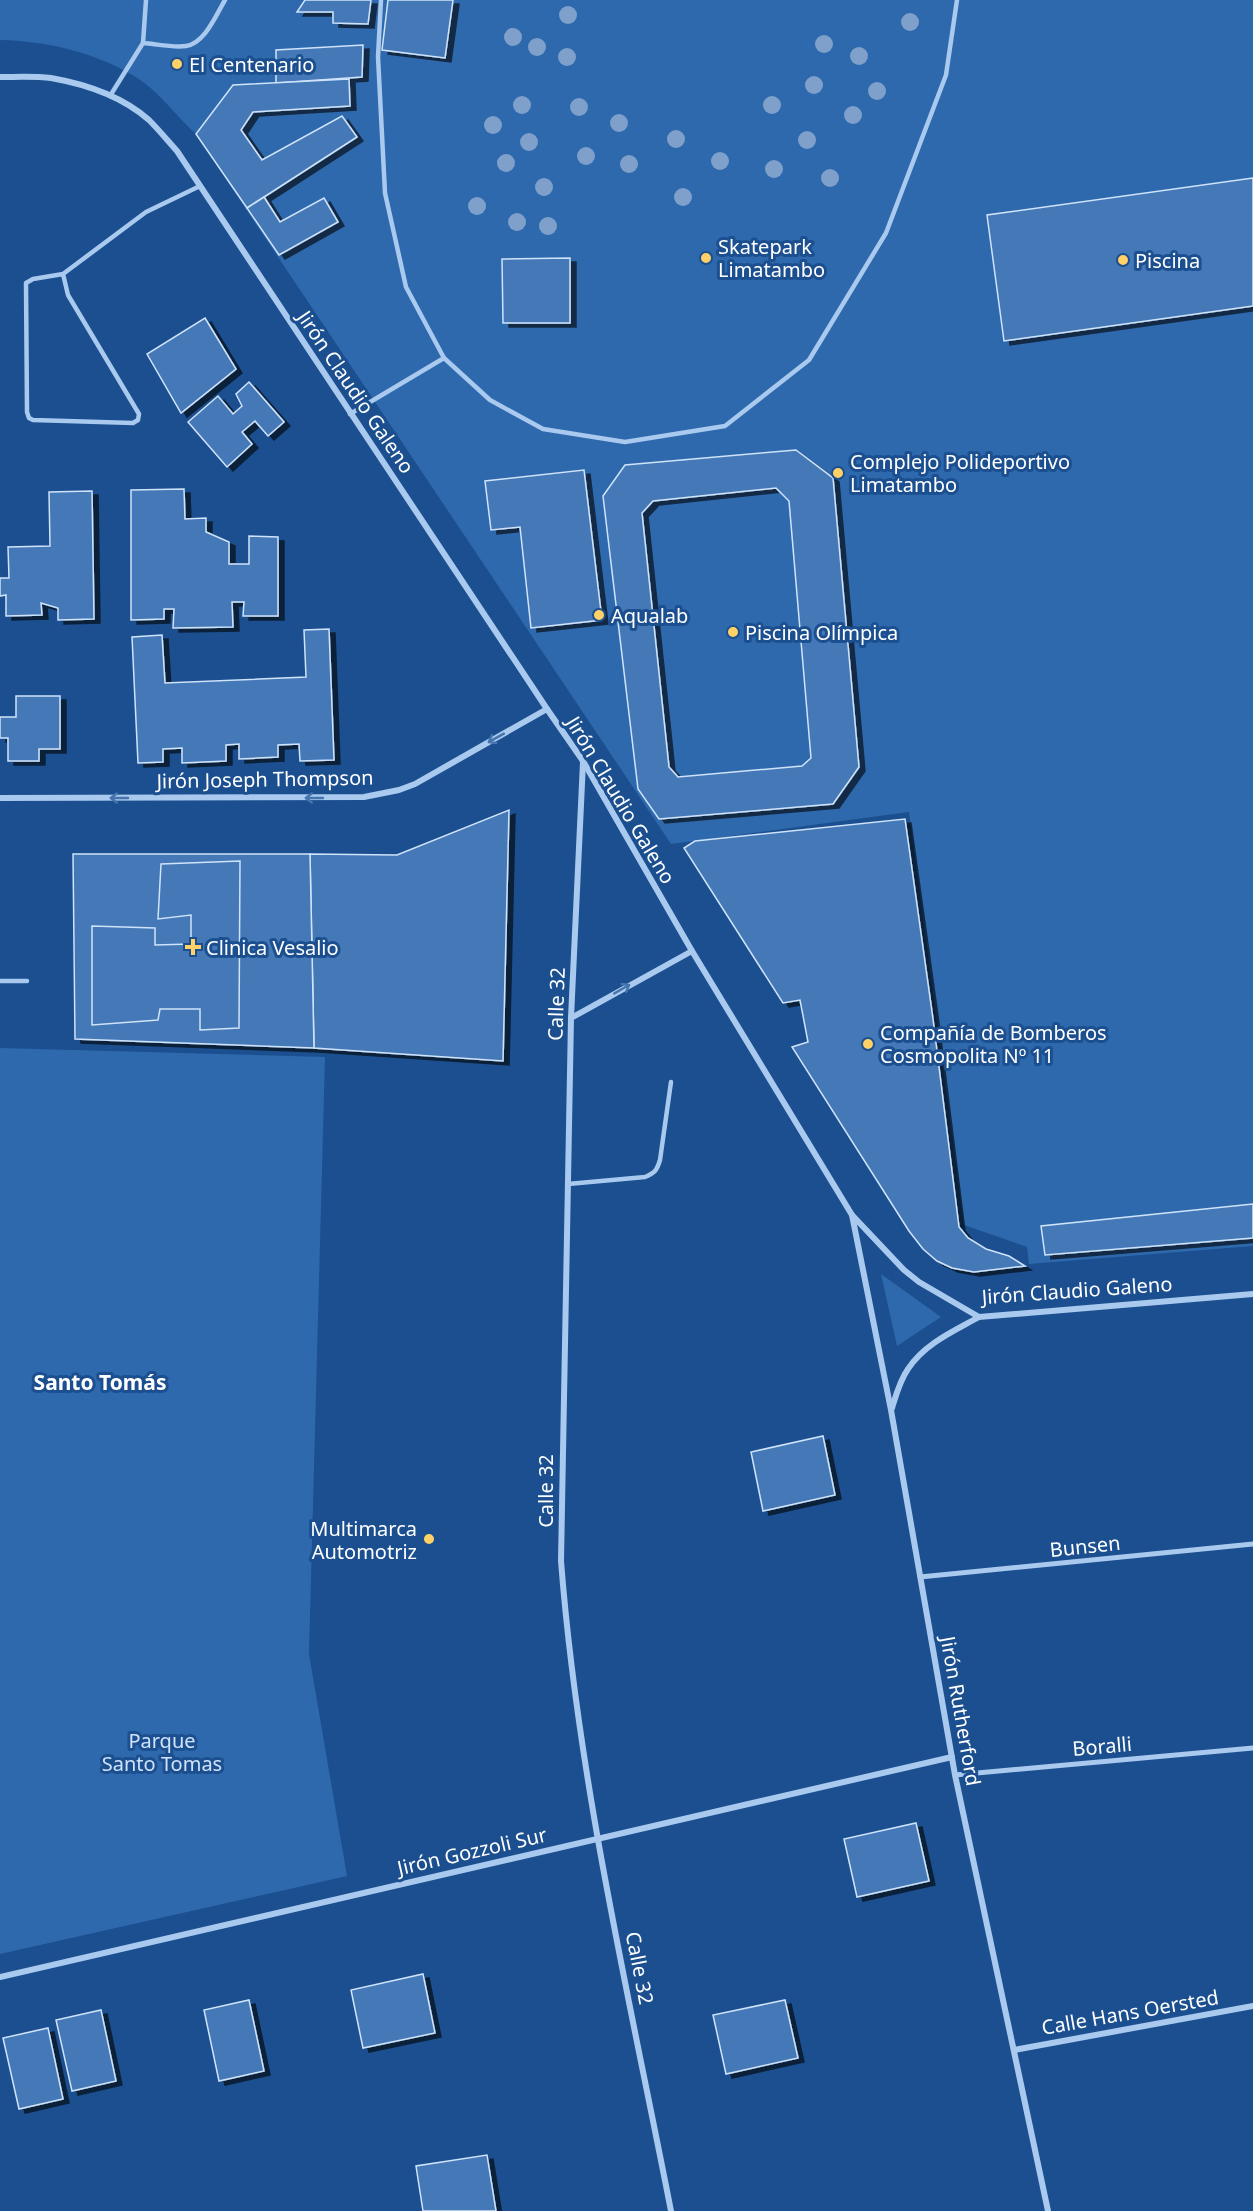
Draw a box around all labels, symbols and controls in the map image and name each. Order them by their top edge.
place label: El Centenario [189,51,314,78]
marker: El Centenario [170,57,184,71]
place label: Skatepark Limatambo [718,233,825,283]
place label: Piscina [1135,247,1200,274]
marker: Skatepark Limatambo [699,251,713,265]
marker: Piscina [1116,253,1130,267]
street label: Jirón Claudio Galeno [290,304,421,479]
place label: Complejo Polideportivo Limatambo [850,448,1070,498]
marker: Complejo Polideportivo Limatambo [831,466,845,480]
place label: Aqualab [611,602,688,629]
marker: Aqualab [592,608,606,622]
place label: Piscina Olímpica [745,619,898,646]
marker: Piscina Olímpica [726,625,740,639]
street label: Jirón Claudio Galeno [559,709,682,889]
one-way arrow [487,733,505,744]
street label: Jirón Joseph Thompson [154,764,374,794]
one-way arrow [110,792,130,804]
one-way arrow [305,792,325,804]
place label: Clinica Vesalio [206,934,339,961]
marker: Clinica Vesalio [184,938,202,956]
street label: Calle 32 [541,967,571,1041]
one-way arrow [613,982,630,994]
place label: Compañía de Bomberos Cosmopolita Nº 11 [880,1019,1107,1069]
marker: Compañía de Bomberos Cosmopolita Nº 11 [861,1037,875,1051]
street label: Jirón Claudio Galeno [979,1270,1173,1310]
district label: Santo Tomás [34,1368,166,1396]
street label: Calle 32 [532,1454,559,1528]
place label: Multimarca Automotriz [310,1515,417,1565]
street label: Bunsen [1048,1529,1122,1563]
marker: Multimarca Automotriz [422,1532,436,1546]
street label: Jirón Rutherford [934,1632,987,1788]
park label: Parque Santo Tomas [102,1727,222,1777]
street label: Boralli [1071,1730,1133,1762]
street label: Jirón Gozzoli Sur [393,1821,549,1882]
street label: Calle 32 [620,1929,660,2007]
street label: Calle Hans Oersted [1039,1983,1221,2041]

